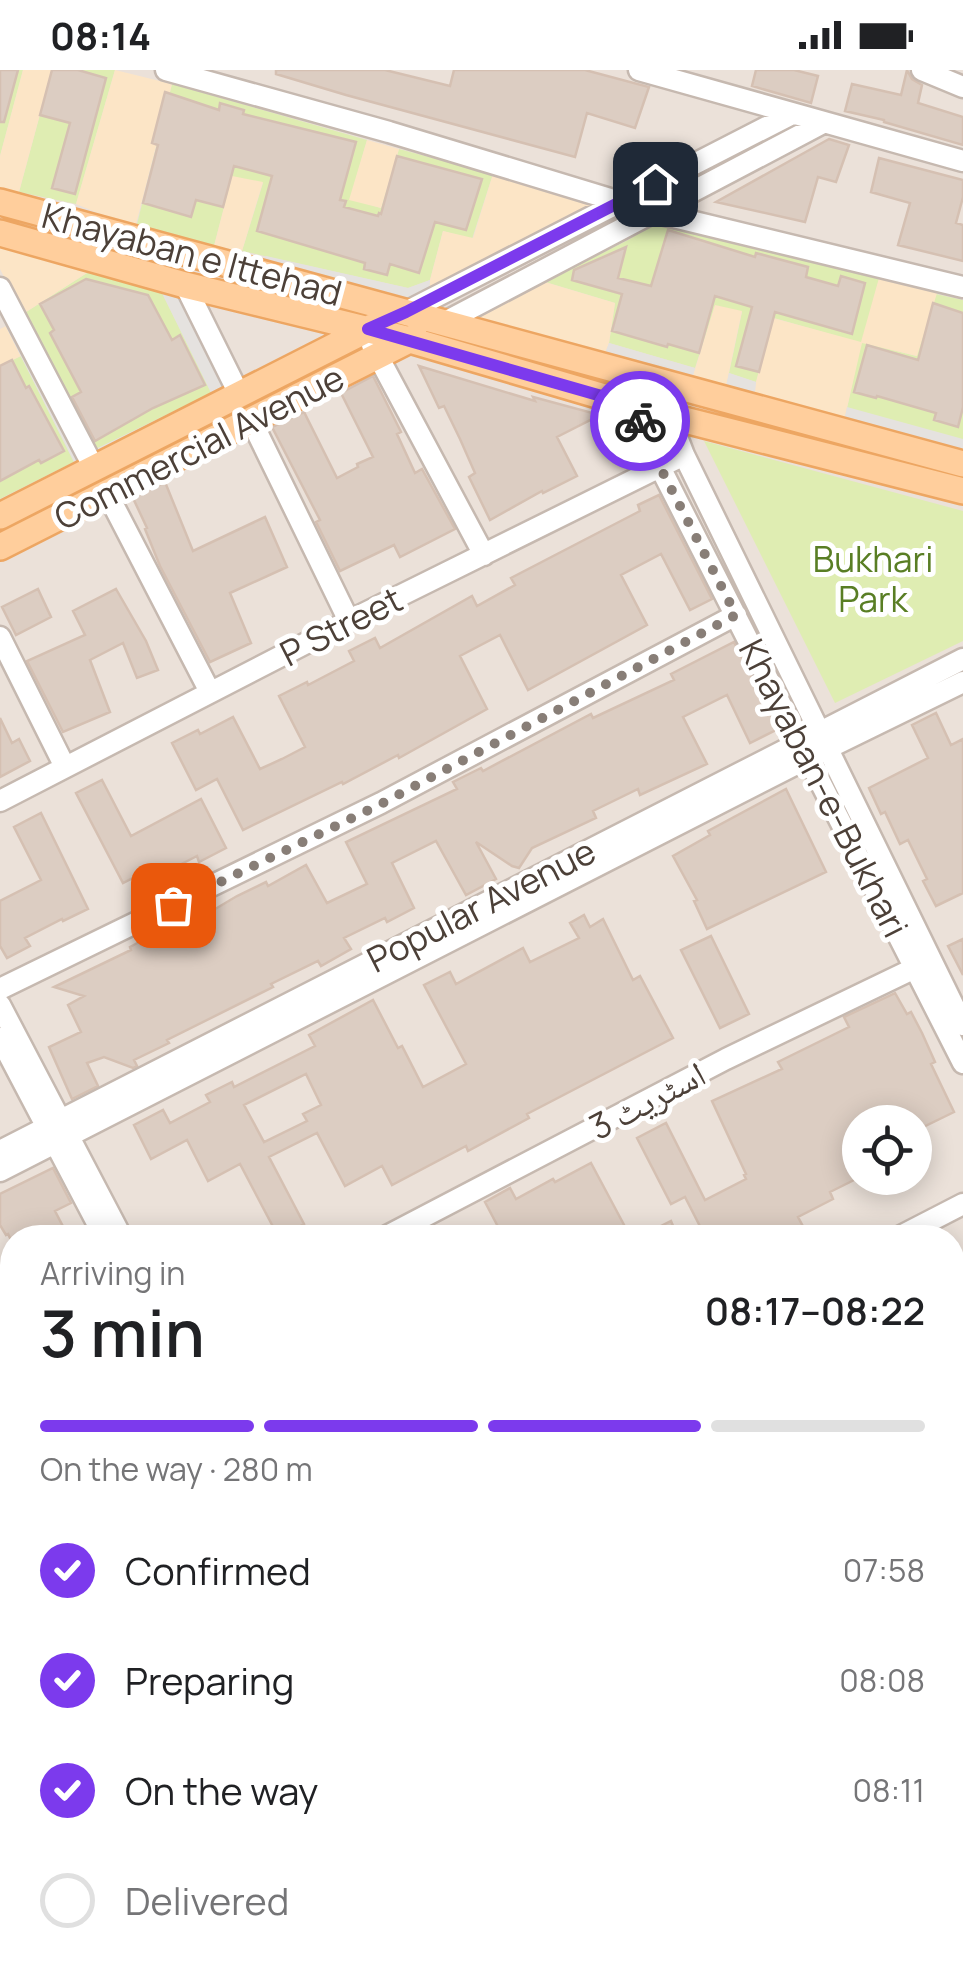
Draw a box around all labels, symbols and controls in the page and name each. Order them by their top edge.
text: 08:14 [50,9,151,61]
pin [613,142,698,227]
icon: home [628,157,683,212]
street label: Khayaban e Ittehad [37,191,347,317]
street label: Commercial Avenue [46,353,352,541]
courier [590,371,690,471]
icon: bike [613,394,668,449]
park label: Bukhari Park [813,535,933,623]
street label: P Street [272,575,410,677]
street label: Khayaban-e-Bukhari [728,631,920,945]
street label: Popular Avenue [359,827,603,983]
pin [131,863,216,948]
icon: bag [146,878,201,933]
street label: اسٹریٹ 3 [581,1049,713,1151]
map controls [842,1105,932,1195]
button: locate [842,1105,932,1195]
text: Arriving in [40,1251,185,1295]
text: 08:17–08:22 [705,1284,925,1336]
text: 3 min [40,1288,205,1377]
text: On the way · 280 m [40,1447,313,1491]
icon: check [40,1543,95,1598]
text: Confirmed [125,1544,311,1596]
text: 07:58 [843,1548,925,1592]
icon: check [40,1653,95,1708]
text: Preparing [125,1654,294,1706]
text: 08:08 [839,1658,925,1702]
icon: check [40,1763,95,1818]
text: On the way [125,1764,318,1816]
text: 08:11 [852,1768,925,1812]
text: Delivered [125,1874,289,1926]

